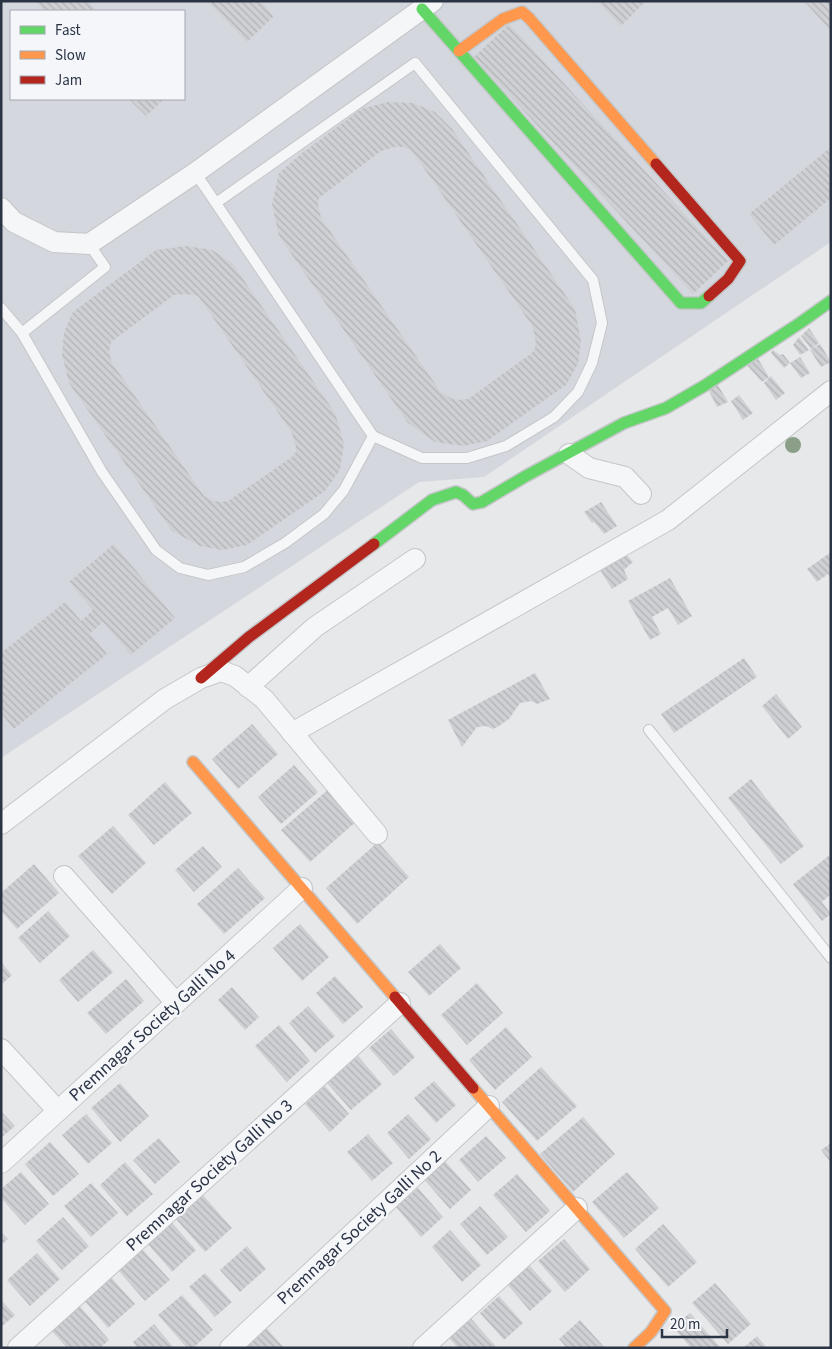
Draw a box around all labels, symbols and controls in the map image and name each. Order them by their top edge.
legend [10,10,185,100]
text: Fast [55,20,81,41]
text: Slow [55,45,86,66]
text: Jam [55,70,82,91]
street label: Premnagar Society Galli No 4 [63,943,241,1107]
street label: Premnagar Society Galli No 3 [120,1093,298,1257]
street label: Premnagar Society Galli No 2 [271,1144,447,1310]
scale bar [662,1306,727,1338]
text: 20 m [670,1314,700,1335]

